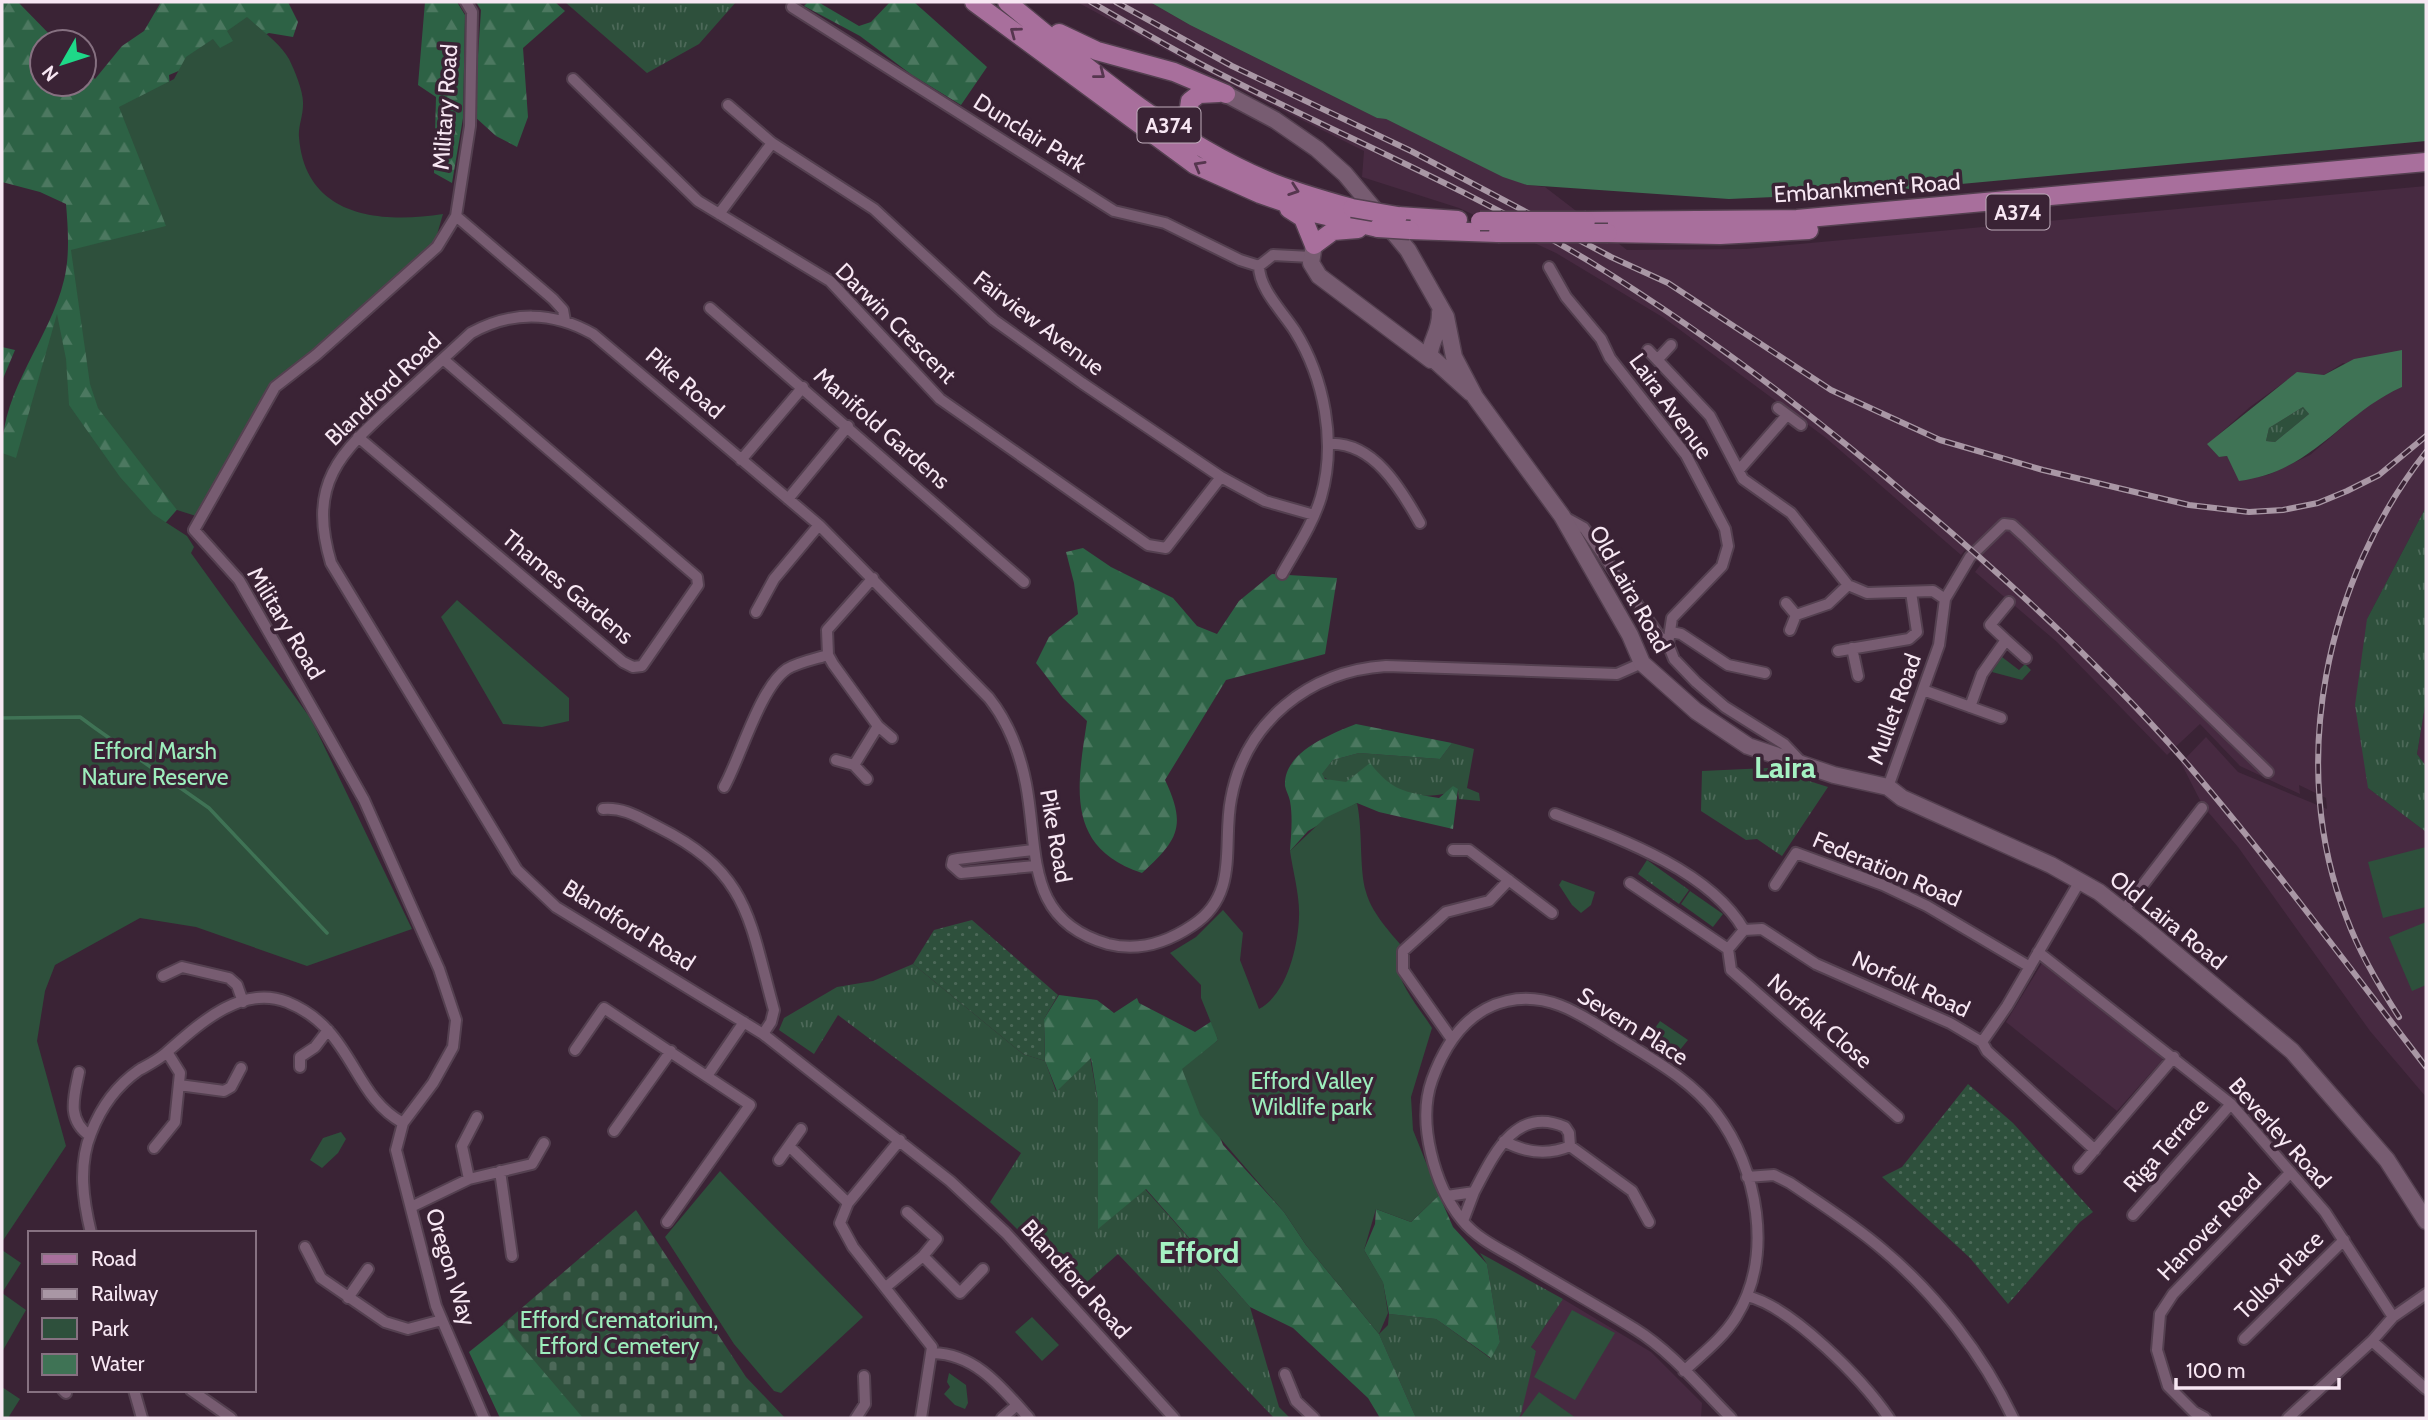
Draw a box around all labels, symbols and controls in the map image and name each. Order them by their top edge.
north arrow [28,28,98,98]
one-way arrow [1010,28,1023,41]
street label: Military Road [427,43,463,171]
text: N [37,61,63,86]
one-way arrow [1092,66,1104,79]
street label: Dunclair Park [969,87,1092,179]
road number: A374 [1138,108,1200,142]
one-way arrow [1193,161,1206,174]
street label: Embankment Road [1773,168,1961,208]
one-way arrow [1287,182,1299,196]
road number: A374 [1986,194,2050,230]
street label: Darwin Crescent [830,257,962,389]
street label: Fairview Avenue [968,265,1110,381]
street label: Blandford Road [319,327,447,451]
street label: Pike Road [640,341,730,425]
street label: Laira Avenue [1623,348,1719,464]
street label: Manifold Gardens [808,361,956,495]
street label: Old Laira Road [1583,520,1677,658]
street label: Thames Gardens [497,524,639,650]
street label: Military Road [241,562,331,684]
street label: Mullet Road [1861,650,1927,768]
park label: Efford Marsh Nature Reserve [81,737,229,791]
district label: Laira [1754,749,1816,786]
street label: Pike Road [1034,787,1078,885]
street label: Federation Road [1809,825,1965,913]
street label: Old Laira Road [2104,865,2232,975]
street label: Blandford Road [558,873,700,977]
street label: Norfolk Road [1848,945,1974,1023]
street label: Norfolk Close [1762,968,1878,1074]
street label: Severn Place [1573,981,1694,1071]
park label: Efford Valley Wildlife park [1250,1067,1374,1121]
street label: Beverley Road [2223,1072,2337,1194]
street label: Riga Terrace [2117,1092,2215,1198]
street label: Hanover Road [2151,1168,2267,1286]
street label: Oregon Way [420,1205,482,1330]
street label: Blandford Road [1015,1214,1137,1344]
street label: Tollox Place [2229,1225,2329,1325]
legend [28,1231,256,1392]
district label: Efford [1159,1234,1239,1271]
text: Road [91,1246,137,1271]
text: Railway [91,1281,159,1306]
park label: Efford Crematorium, Efford Cemetery [520,1306,718,1360]
text: Park [91,1316,129,1341]
scale bar [2176,1346,2339,1390]
text: Water [91,1351,145,1376]
text: 100 m [2186,1358,2245,1383]

